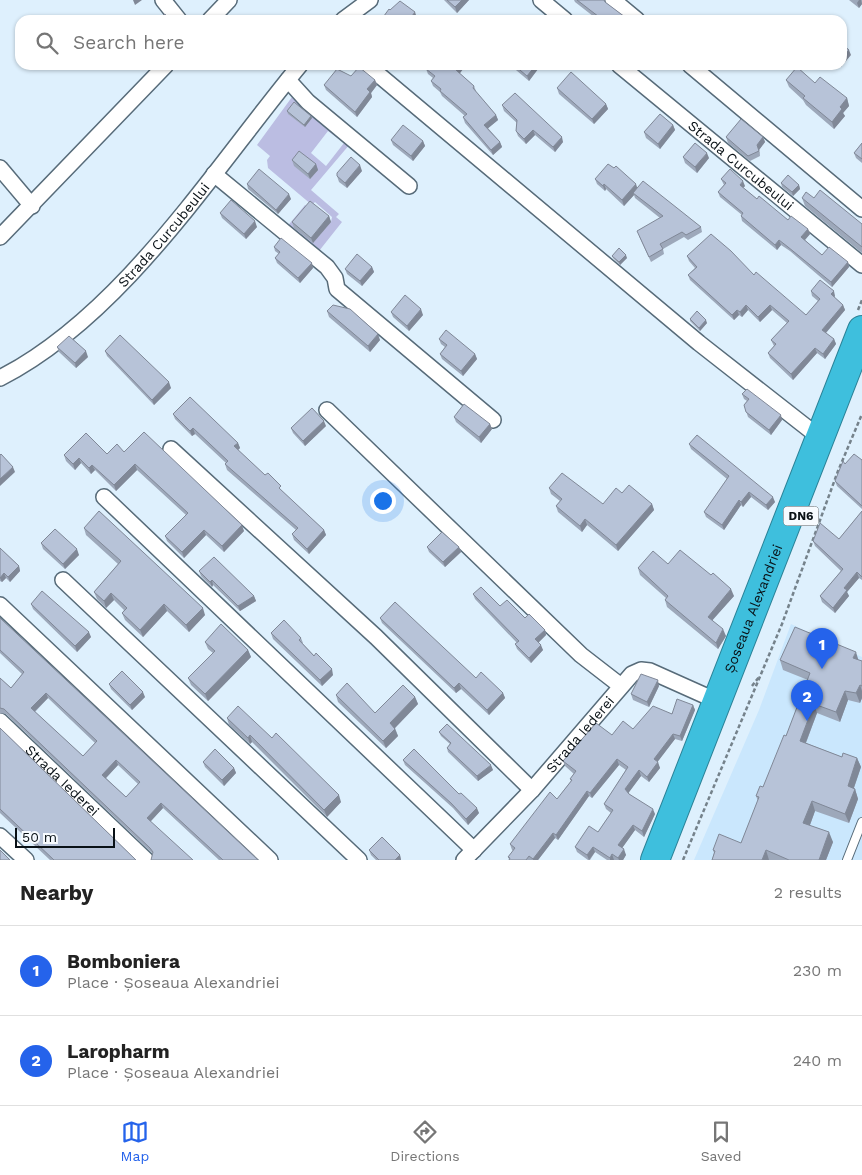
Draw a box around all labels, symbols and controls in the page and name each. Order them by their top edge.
search box [15,15,847,70]
icon: search [33,29,61,57]
text: Search here [73,31,184,54]
street label: Strada Curcubeului [685,117,797,213]
street label: Strada Curcubeului [115,180,213,290]
your location [370,488,396,514]
road number: DN6 [784,506,818,526]
street label: Șoseaua Alexandriei [721,542,786,675]
pin: 1 [806,628,838,669]
pin: 2 [791,680,823,721]
street label: Strada Iederei [543,693,617,776]
street label: Strada Iederei [22,741,102,819]
scale bar [15,825,115,848]
text: 50 m [22,829,57,845]
text: Nearby [20,880,93,905]
text: 2 results [774,883,842,902]
text: Bomboniera [67,950,180,973]
text: 1 [33,961,39,980]
text: 230 m [793,961,842,980]
text: Place · Șoseaua Alexandriei [67,973,279,992]
text: Laropharm [67,1040,170,1063]
text: 2 [31,1051,41,1070]
text: 240 m [793,1051,842,1070]
text: Place · Șoseaua Alexandriei [67,1063,279,1082]
tab: Map [121,1118,149,1164]
tab: Directions [390,1118,460,1164]
tab: Saved [701,1118,741,1164]

